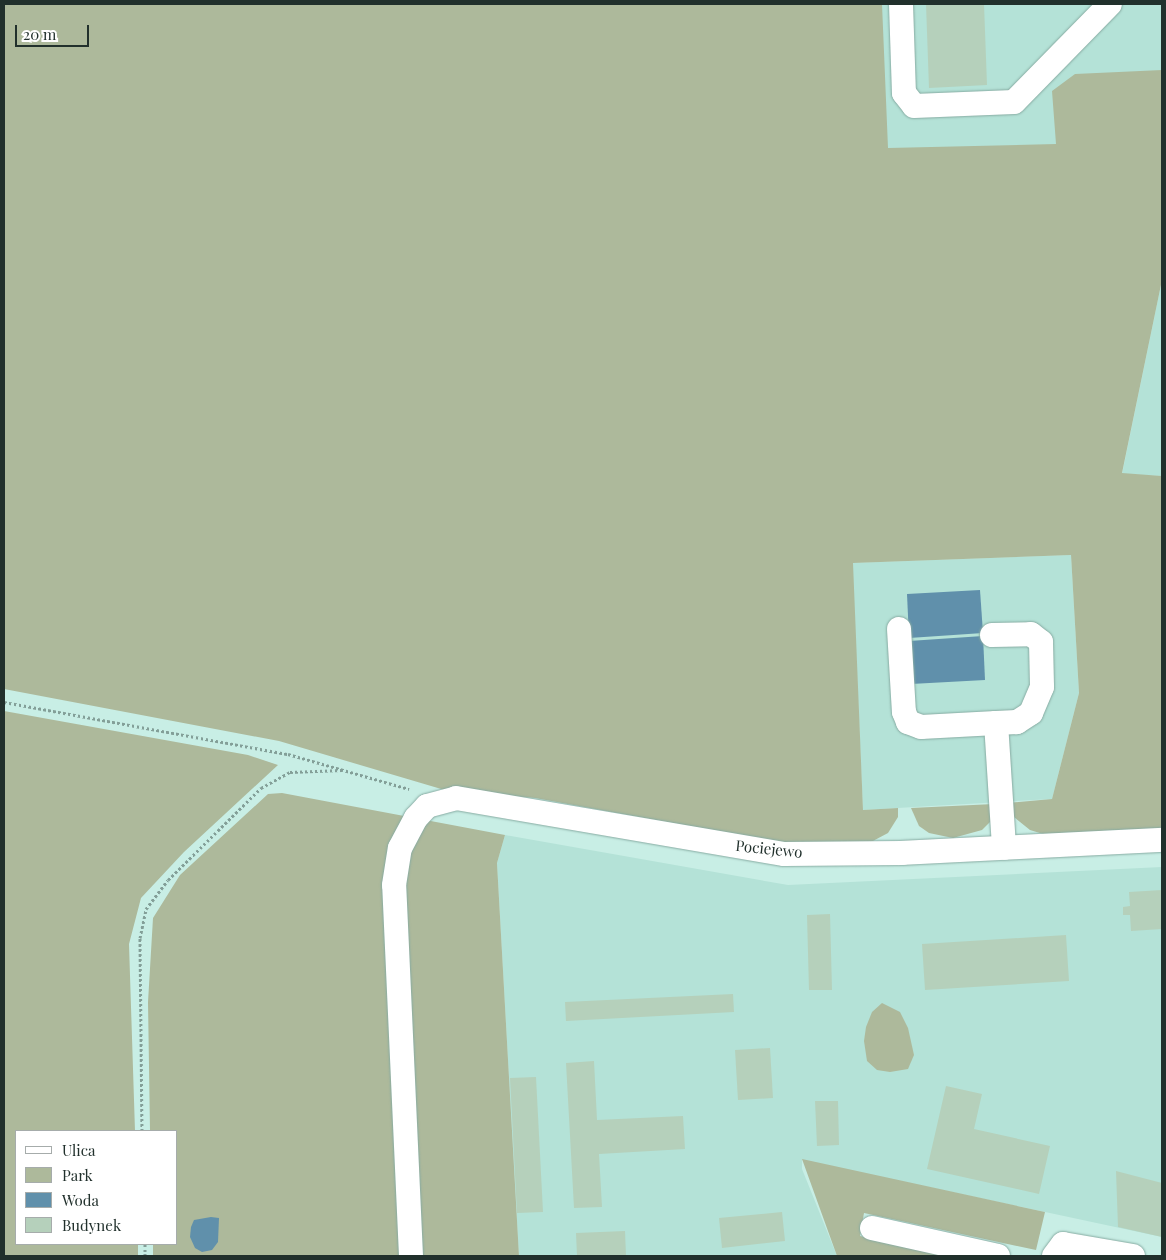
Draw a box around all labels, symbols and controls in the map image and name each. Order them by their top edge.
scale bar [18,15,91,47]
text: 20 m [23,24,56,44]
street label: Pociejewo [735,837,803,861]
legend [15,1130,178,1245]
text: Ulica [62,1140,95,1160]
text: Park [62,1165,93,1185]
text: Woda [62,1190,99,1210]
text: Budynek [62,1215,121,1235]

